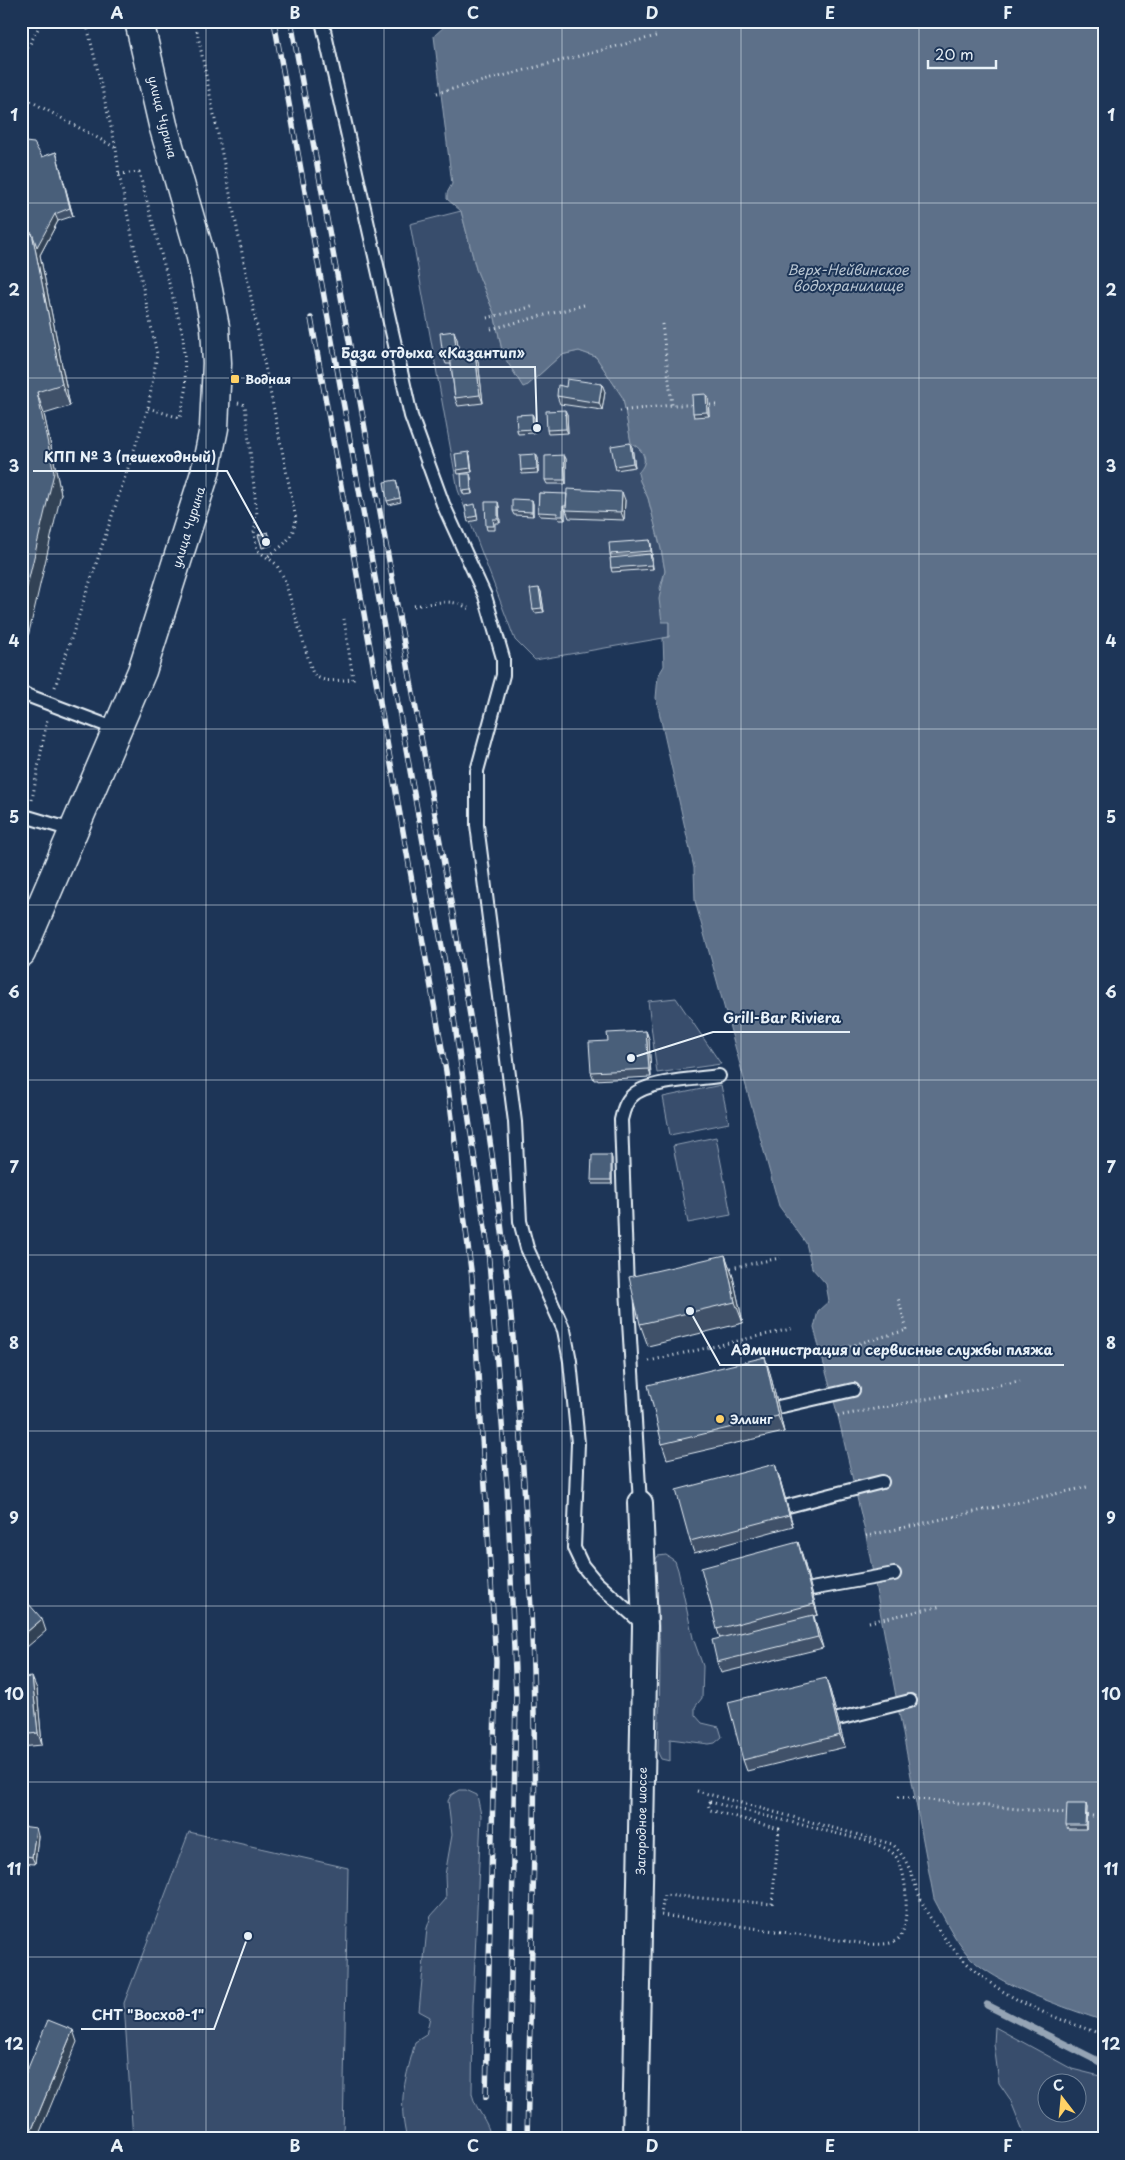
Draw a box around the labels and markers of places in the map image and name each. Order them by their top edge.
callout: База отдыха «Казантип» [331,338,535,367]
place label: Водная [245,370,291,388]
marker: Водная [229,373,241,385]
callout: КПП № 3 (пешеходный) [33,442,227,471]
callout: Grill-Bar Riviera [713,1003,850,1032]
callout: Администрация и сервисные службы пляжа [720,1336,1064,1365]
place label: Эллинг [730,1410,773,1428]
marker: Эллинг [714,1413,726,1425]
callout: СНТ "Восход-1" [81,2000,214,2029]

